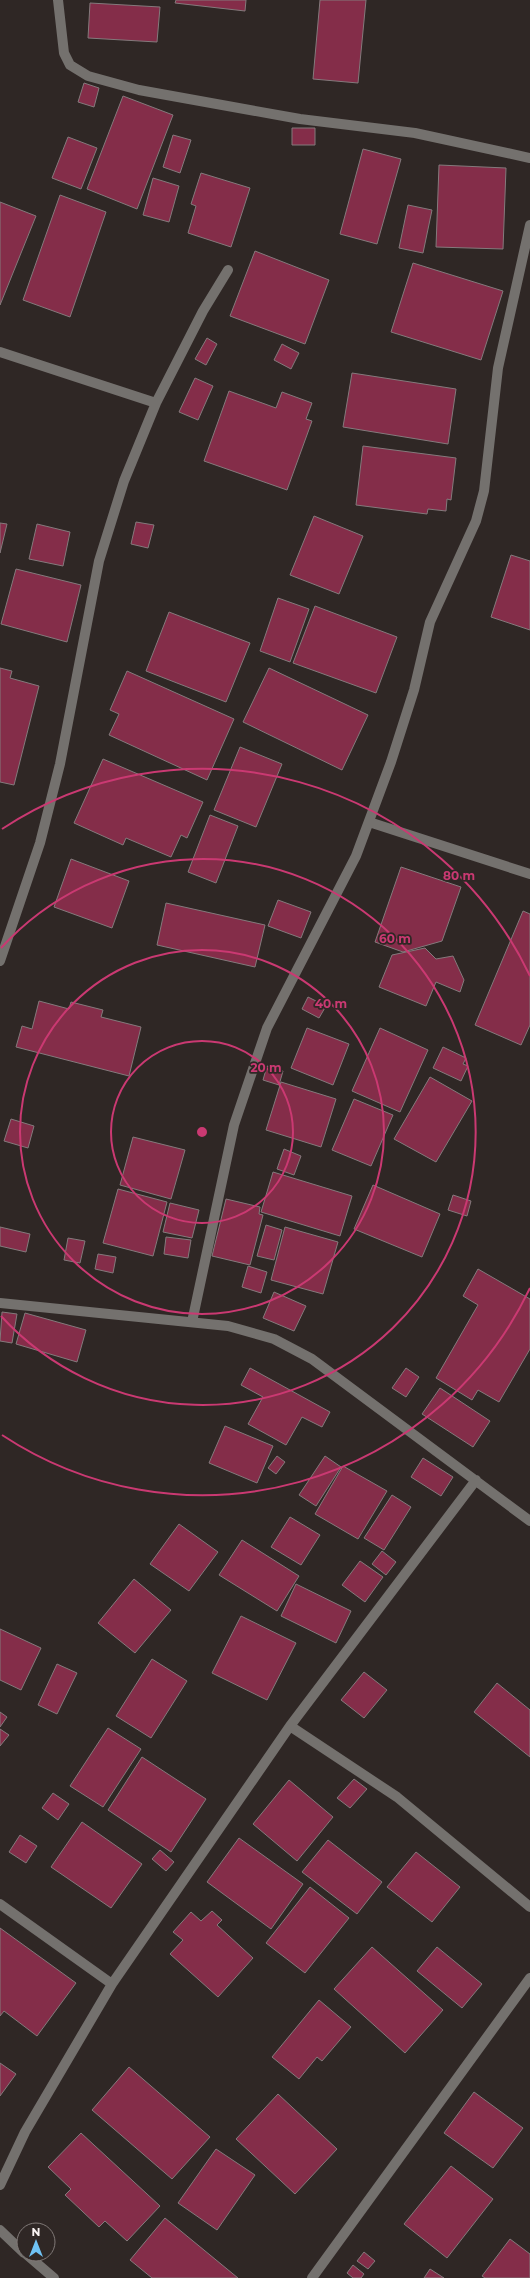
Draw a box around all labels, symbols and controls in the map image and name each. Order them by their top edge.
text: 80 m [443,868,475,883]
text: 60 m [379,931,411,946]
text: 40 m [315,996,347,1011]
text: 20 m [250,1060,282,1075]
centre of rings [195,1125,209,1139]
north arrow [16,2222,56,2262]
text: N [32,2225,40,2239]

